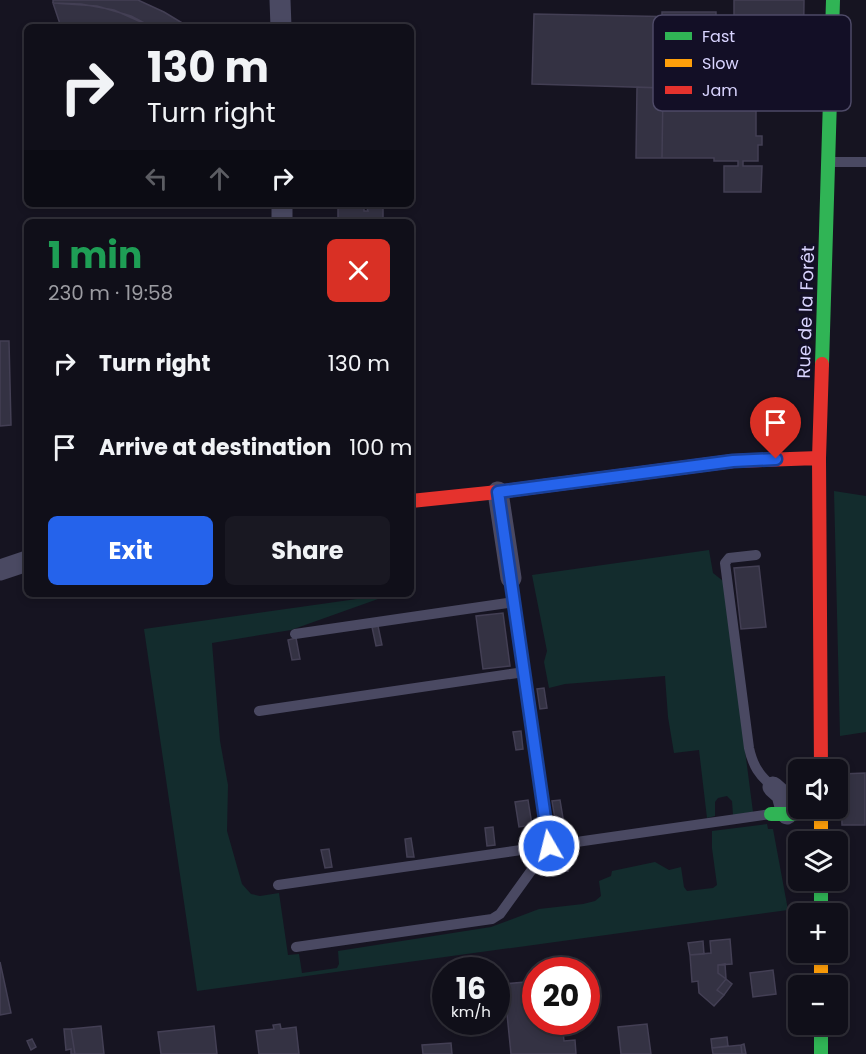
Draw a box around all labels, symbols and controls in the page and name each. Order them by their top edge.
legend [653,15,851,111]
text: Fast [702,25,735,48]
text: 130 m [147,38,269,97]
icon: right [48,48,126,126]
text: Slow [702,52,739,75]
text: Jam [702,79,738,102]
text: Turn right [147,94,276,131]
icon: left [140,162,173,195]
icon: ahead [203,162,236,195]
icon: right [266,162,299,195]
text: 1 min [48,230,142,281]
button: close [327,239,390,302]
street label: Rue de la Forêt [791,245,820,379]
text: 230 m · 19:58 [48,279,173,307]
icon: right [48,347,81,380]
text: Turn right [99,348,210,379]
text: 130 m [328,348,390,379]
pin [750,397,801,459]
icon: arrive [759,406,792,439]
icon: arrive [48,431,81,464]
text: Arrive at destination [99,432,331,463]
text: 100 m [349,432,413,463]
button: Exit [48,516,213,585]
button: Share [225,516,390,585]
map controls [788,759,848,1035]
button: sound [788,759,848,819]
position arrow [517,814,581,878]
button: layers [788,831,848,891]
button: + [788,903,848,963]
speed limit sign: 20 [522,957,600,1035]
text: 16 [456,967,486,1010]
button: − [788,975,848,1035]
text: km/h [451,1001,491,1022]

